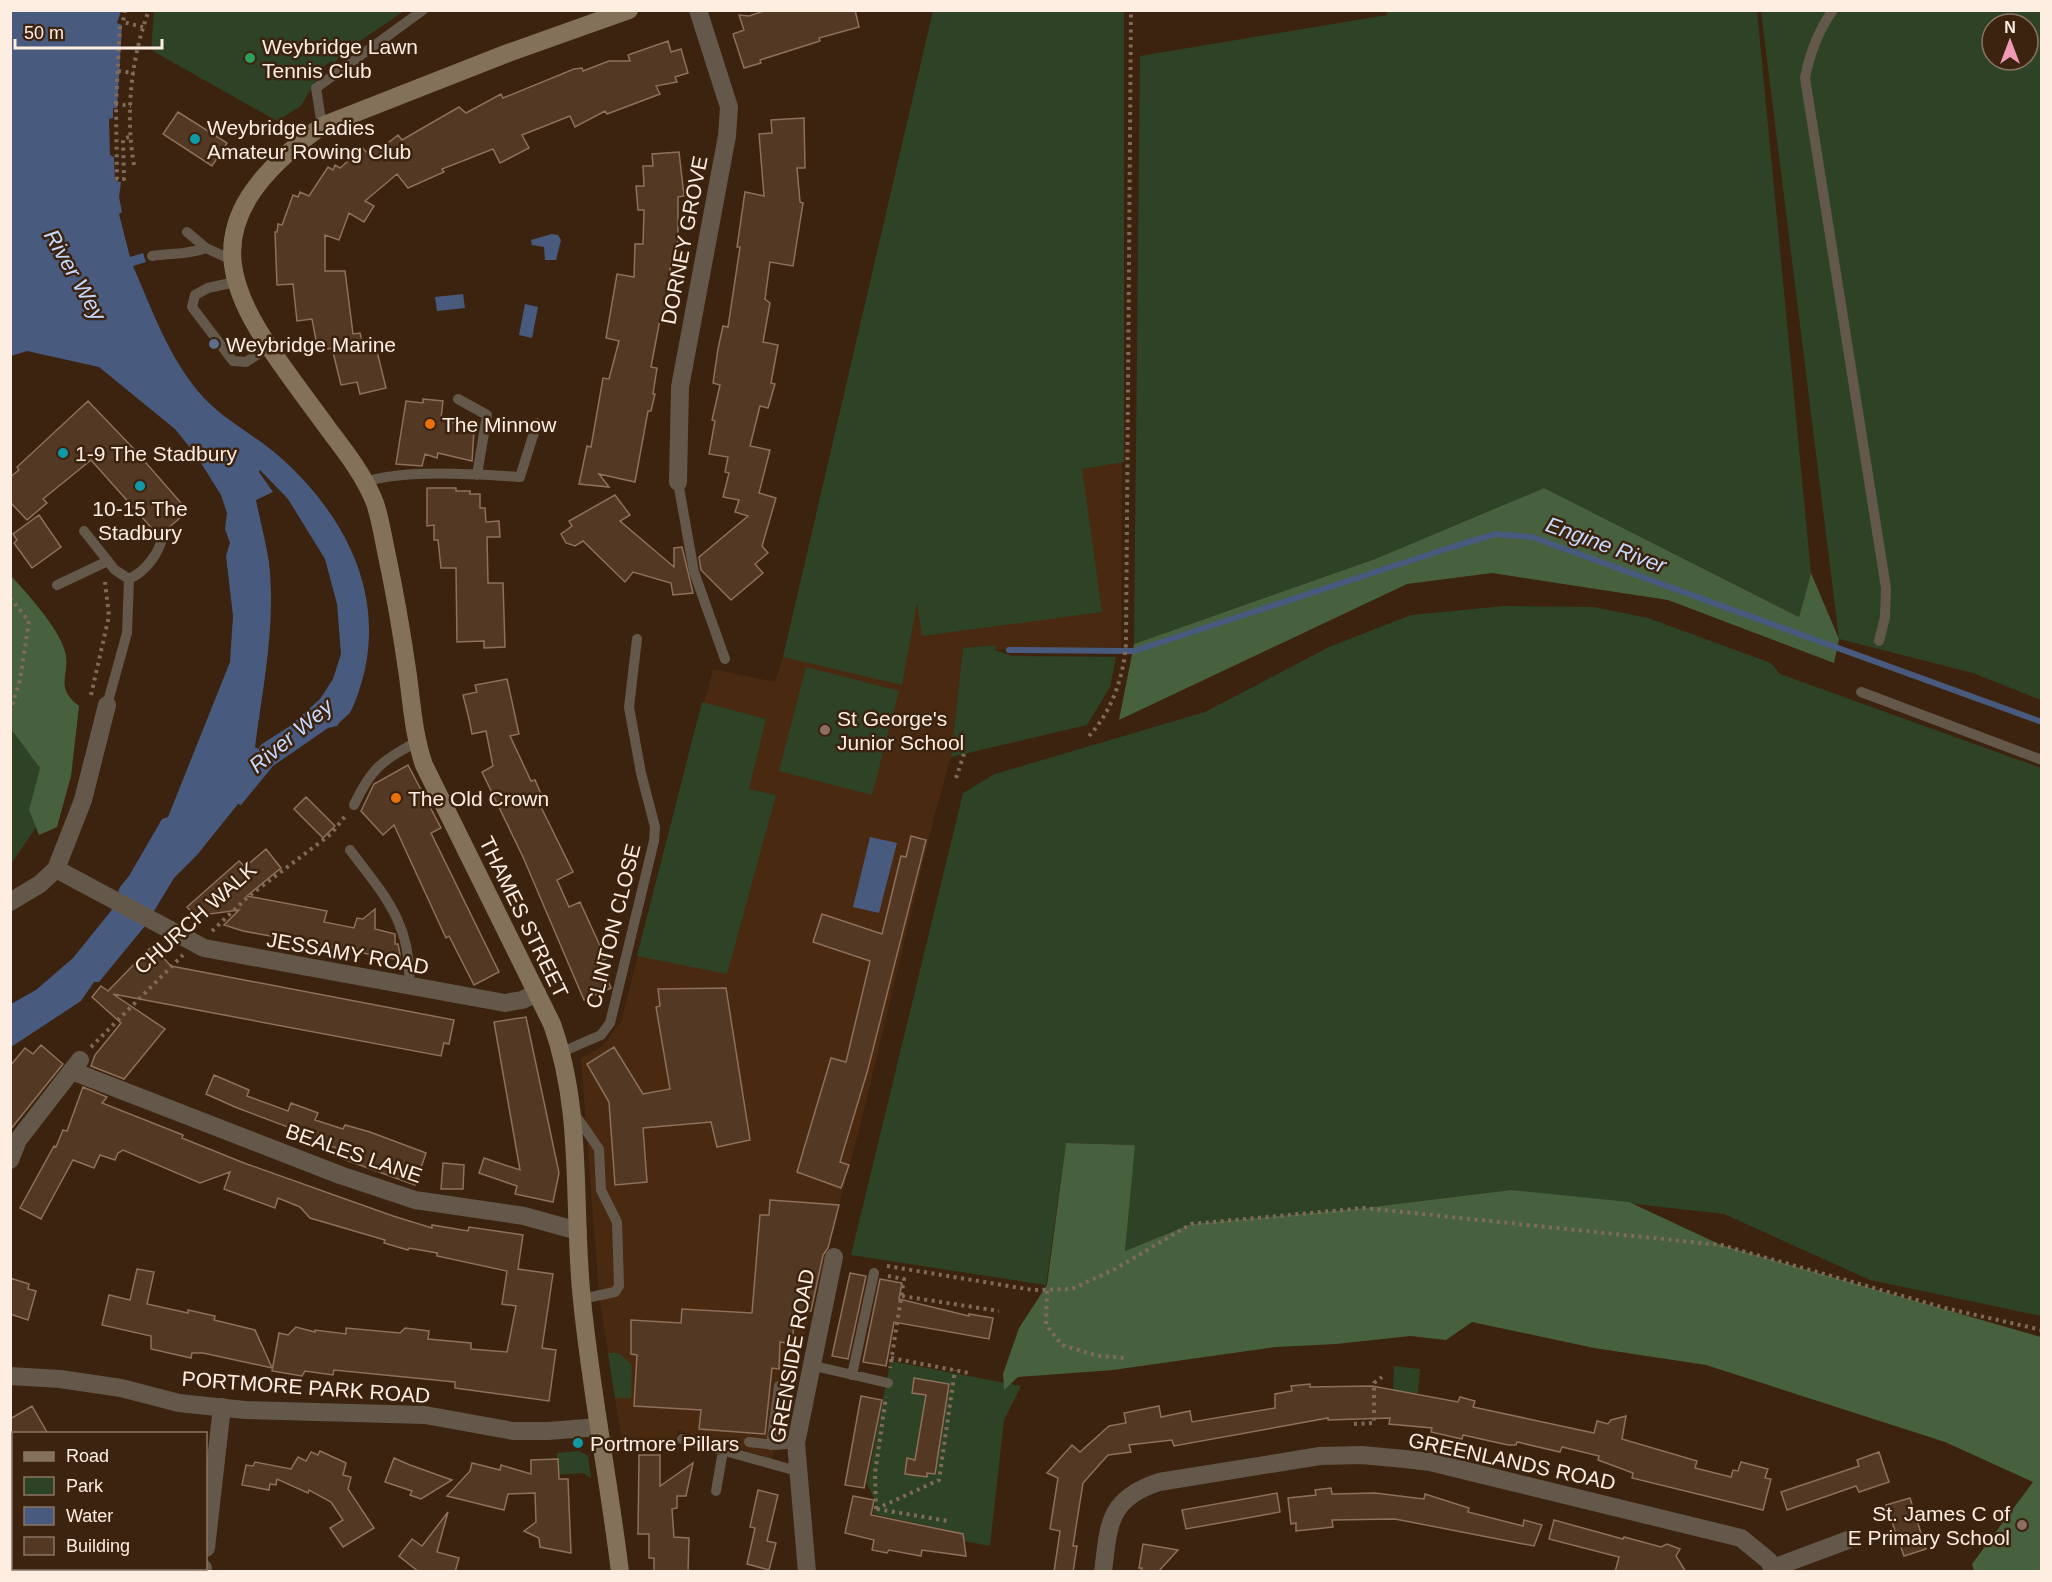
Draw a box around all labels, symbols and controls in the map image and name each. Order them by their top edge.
scale bar [15,12,162,50]
north arrow [1980,12,2040,72]
text: N [2004,19,2016,36]
text: 50 m [24,23,64,43]
place label: Weybridge Lawn Tennis Club [262,35,418,82]
marker: Weybridge Lawn Tennis Club [243,51,257,65]
place label: Weybridge Ladies Amateur Rowing Club [207,116,411,163]
marker: Weybridge Ladies Amateur Rowing Club [188,132,202,146]
street label: DORNEY GROVE [656,154,712,326]
water label: River Wey [39,225,112,327]
place label: Weybridge Marine [226,333,396,356]
marker: Weybridge Marine [207,337,221,351]
place label: The Minnow [442,413,557,436]
marker: The Minnow [423,417,437,431]
place label: 1-9 The Stadbury [75,442,237,465]
marker: 1-9 The Stadbury [56,446,70,460]
marker: 10-15 The Stadbury [133,479,147,493]
place label: 10-15 The Stadbury [92,497,188,544]
water label: Engine River [1543,512,1671,579]
water label: River Wey [244,693,339,778]
place label: St George's Junior School [837,707,964,754]
marker: St George's Junior School [818,723,832,737]
place label: The Old Crown [408,787,549,810]
marker: The Old Crown [389,791,403,805]
street label: THAMES STREET [475,833,573,1001]
street label: CLINTON CLOSE [581,841,645,1011]
street label: CHURCH WALK [130,857,260,979]
street label: JESSAMY ROAD [265,927,431,979]
street label: BEALES LANE [283,1119,425,1187]
street label: GRENSIDE ROAD [765,1267,819,1445]
street label: PORTMORE PARK ROAD [181,1367,431,1407]
street label: GREENLANDS ROAD [1406,1428,1618,1494]
legend [12,1432,207,1570]
place label: Portmore Pillars [590,1432,739,1455]
marker: Portmore Pillars [571,1436,585,1450]
text: Road [66,1446,109,1466]
text: Park [66,1476,104,1496]
place label: St. James C of E Primary School [1848,1502,2010,1549]
text: Water [66,1506,113,1526]
marker: St. James C of E Primary School [2015,1518,2029,1532]
text: Building [66,1536,130,1556]

